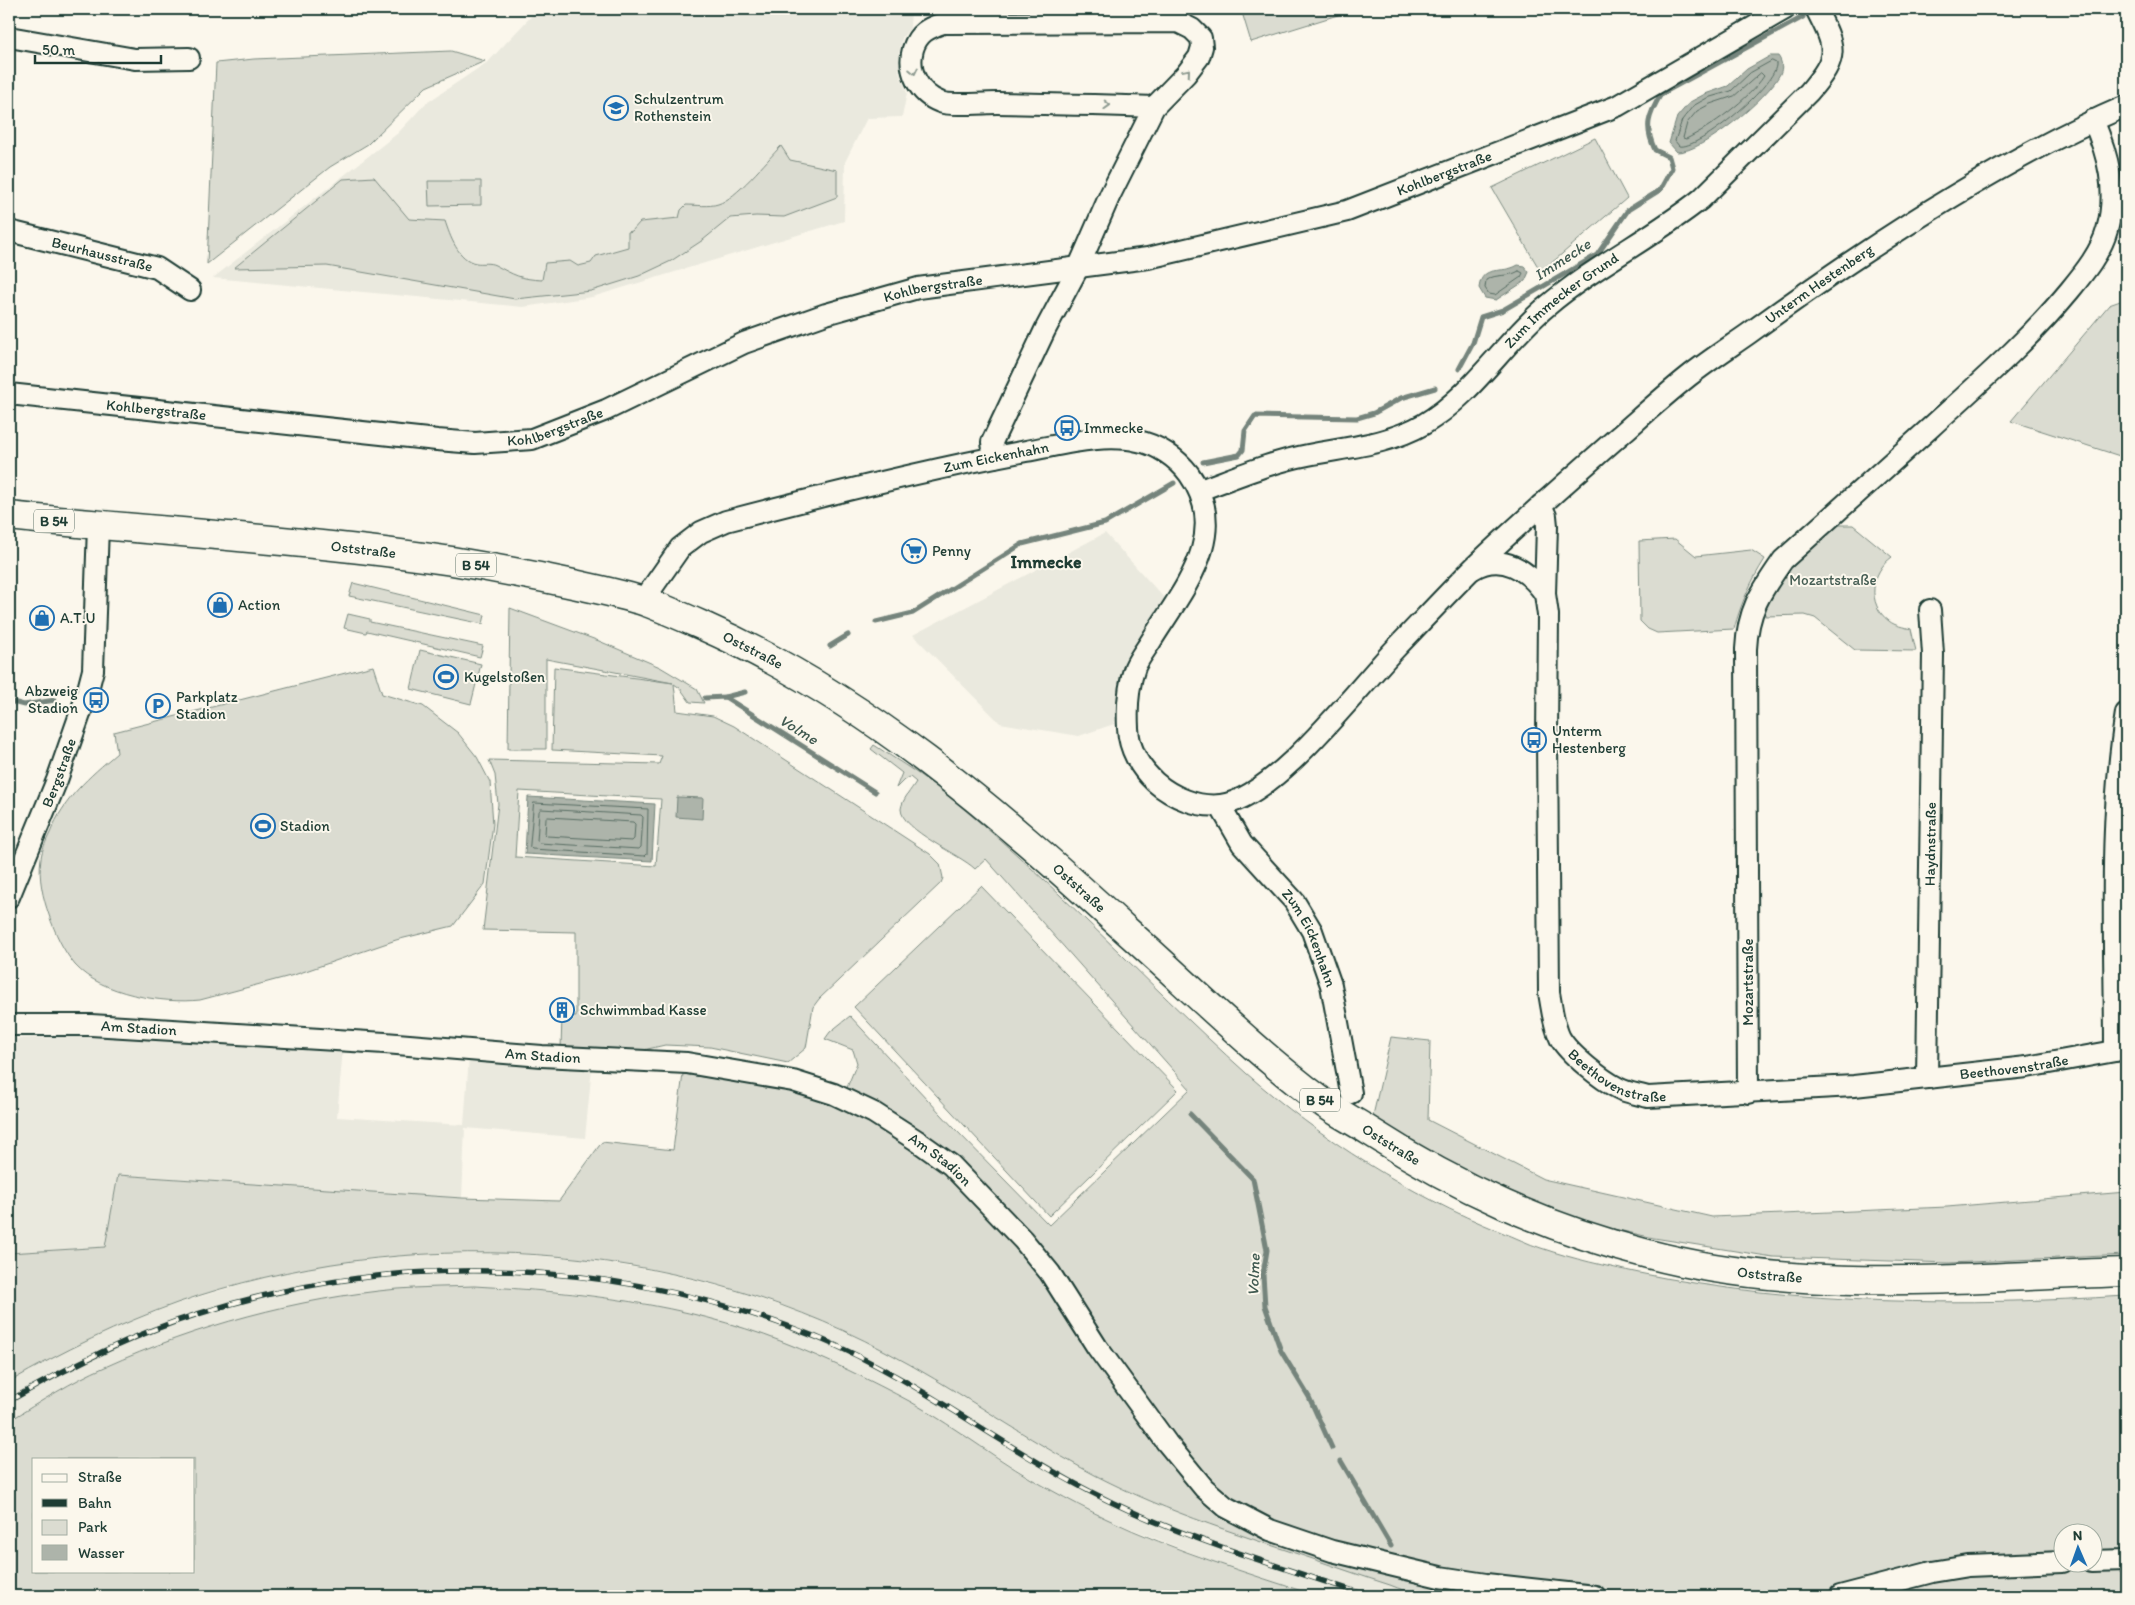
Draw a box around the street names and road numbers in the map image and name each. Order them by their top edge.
street label: Kohlbergstraße [1394,147,1494,200]
street label: Beurhausstraße [50,233,155,276]
street label: Unterm Hestenberg [1762,240,1877,328]
street label: Zum Immecker Grund [1500,249,1622,352]
street label: Kohlbergstraße [882,271,984,306]
street label: Kohlbergstraße [105,396,207,424]
street label: Kohlbergstraße [507,403,606,450]
street label: Zum Eickenhahn [942,438,1051,477]
road number: B 54 [34,510,74,532]
street label: Oststraße [330,537,397,562]
road number: B 54 [456,554,496,576]
street label: Oststraße [720,627,786,673]
street label: Bergstraße [38,736,80,810]
street label: Haydnstraße [1921,802,1940,886]
street label: Oststraße [1049,859,1110,916]
street label: Zum Eickenhahn [1278,885,1340,990]
street label: Mozartstraße [1739,938,1757,1026]
street label: Am Stadion [101,1017,178,1039]
street label: Am Stadion [504,1044,582,1067]
street label: Beethovenstraße [1564,1045,1667,1106]
street label: Beethovenstraße [1959,1051,2070,1083]
road number: B 54 [1300,1088,1340,1112]
street label: Oststraße [1359,1120,1424,1169]
street label: Am Stadion [905,1129,976,1190]
street label: Oststraße [1736,1263,1803,1287]

